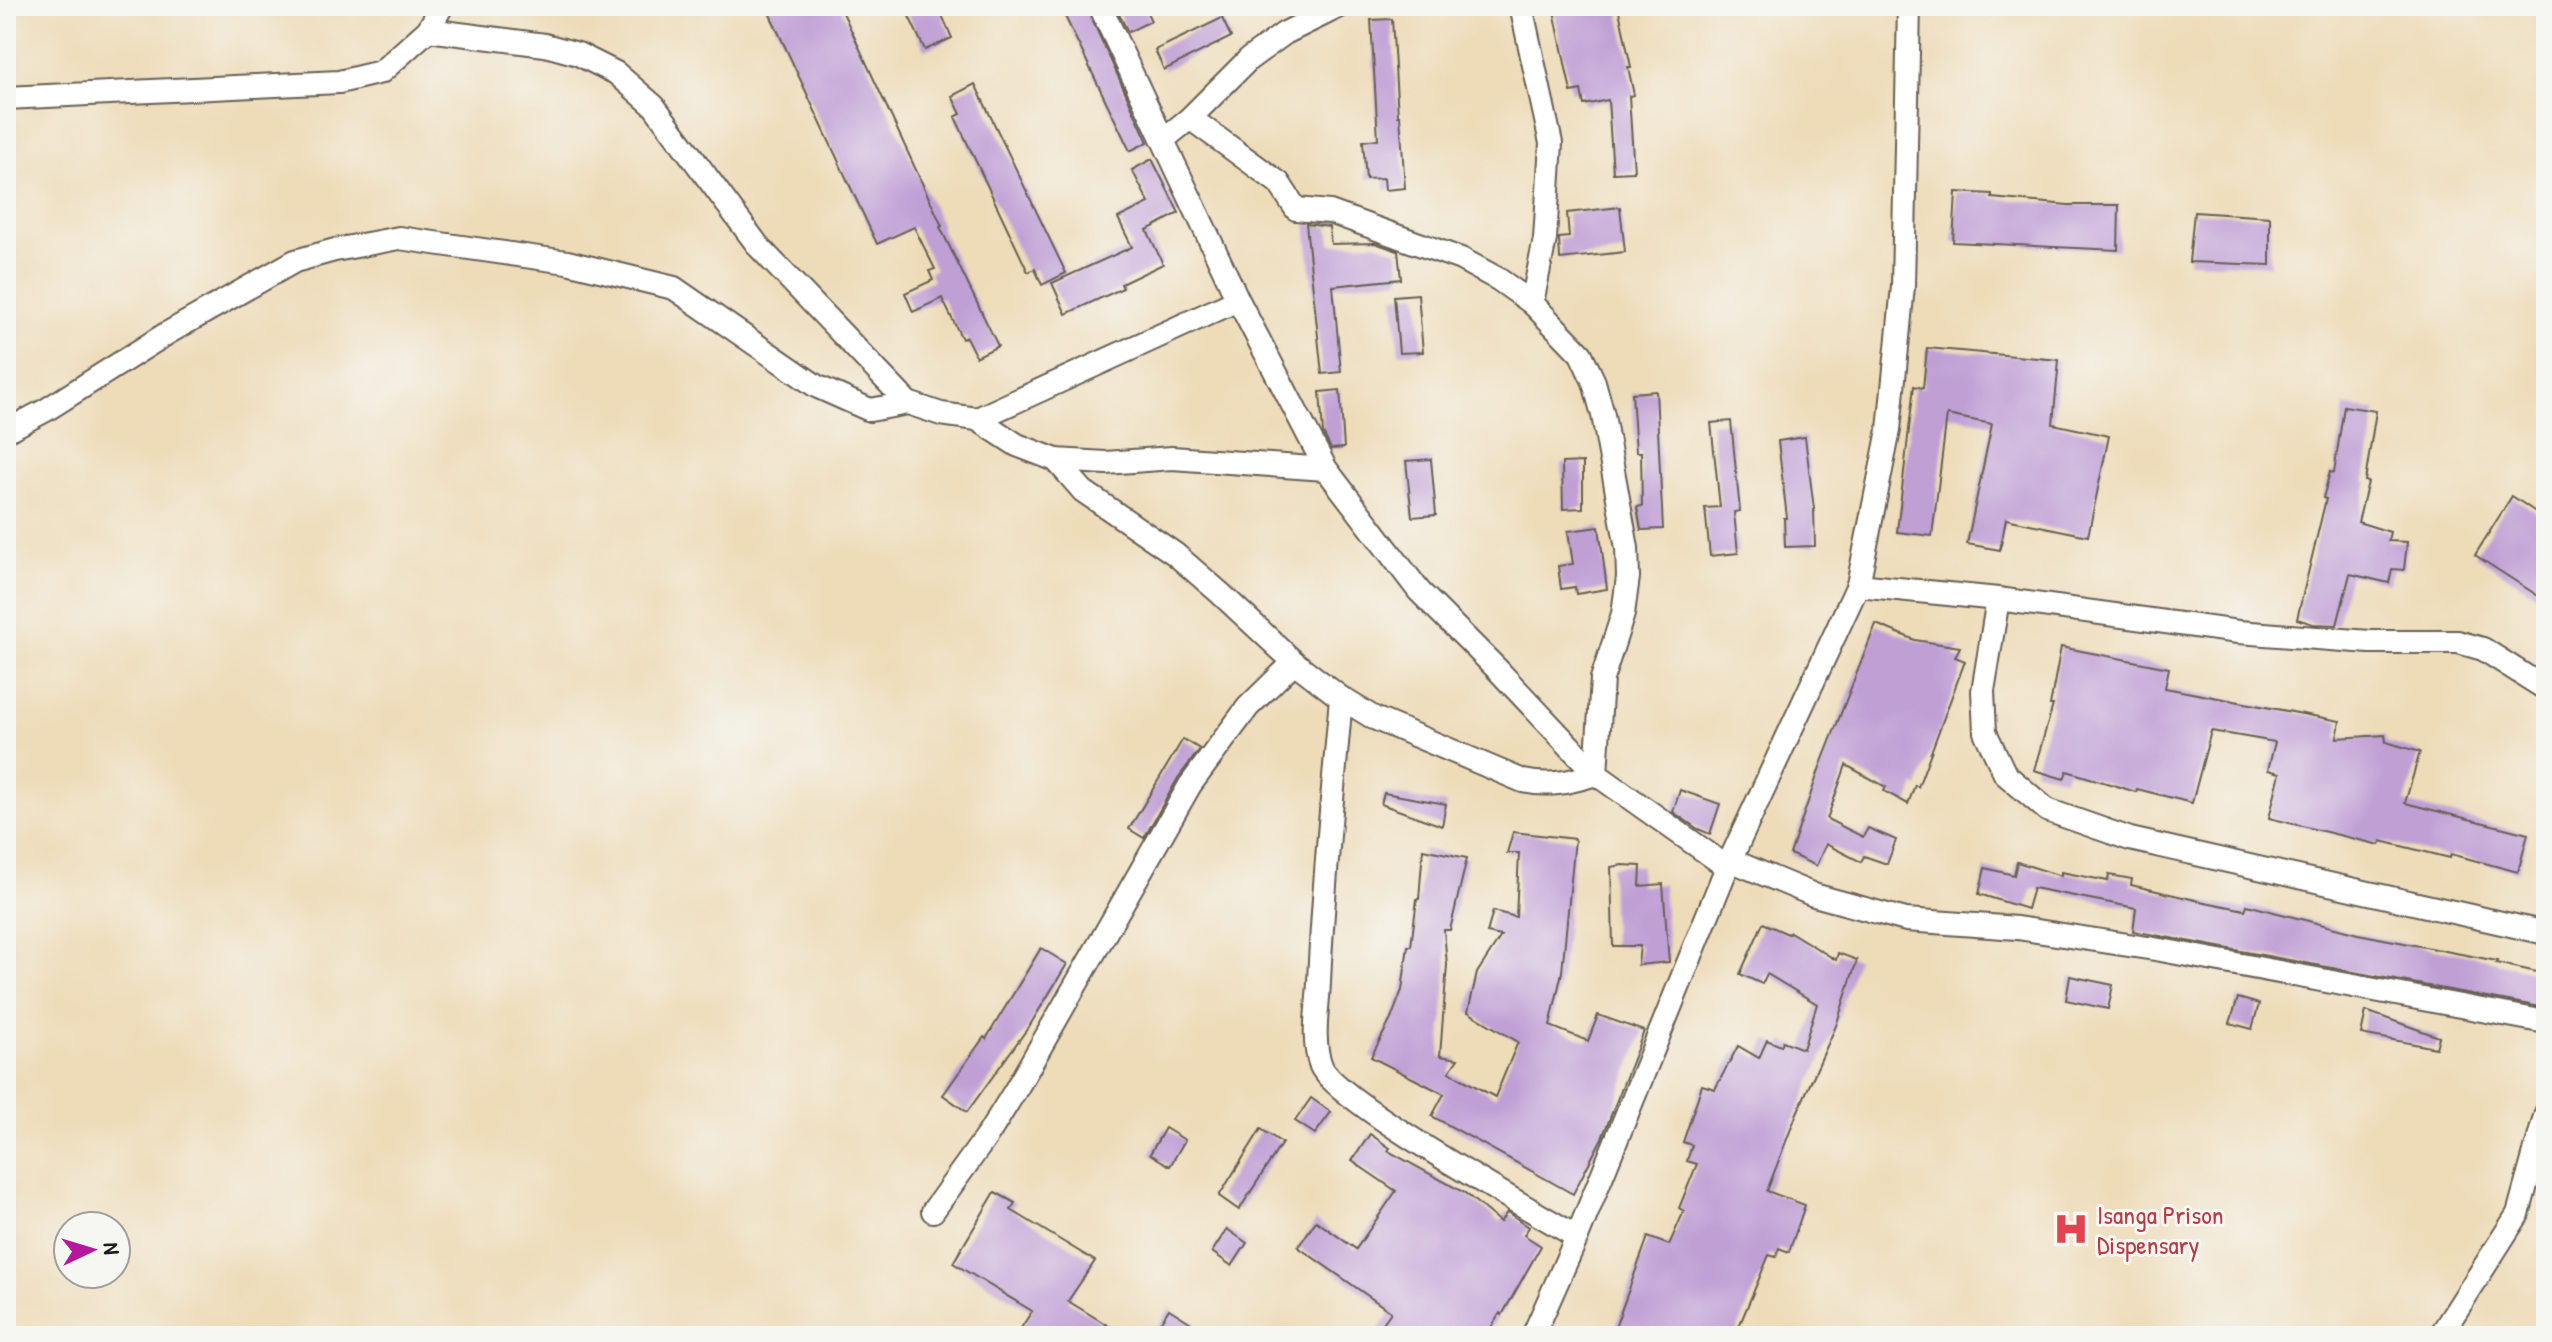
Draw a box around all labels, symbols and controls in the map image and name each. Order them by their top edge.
place label: Isanga Prison Dispensary [2097,1197,2223,1262]
north arrow [52,1210,132,1290]
hospital icon: Isanga Prison Dispensary [2052,1210,2090,1248]
text: N [97,1242,127,1256]

